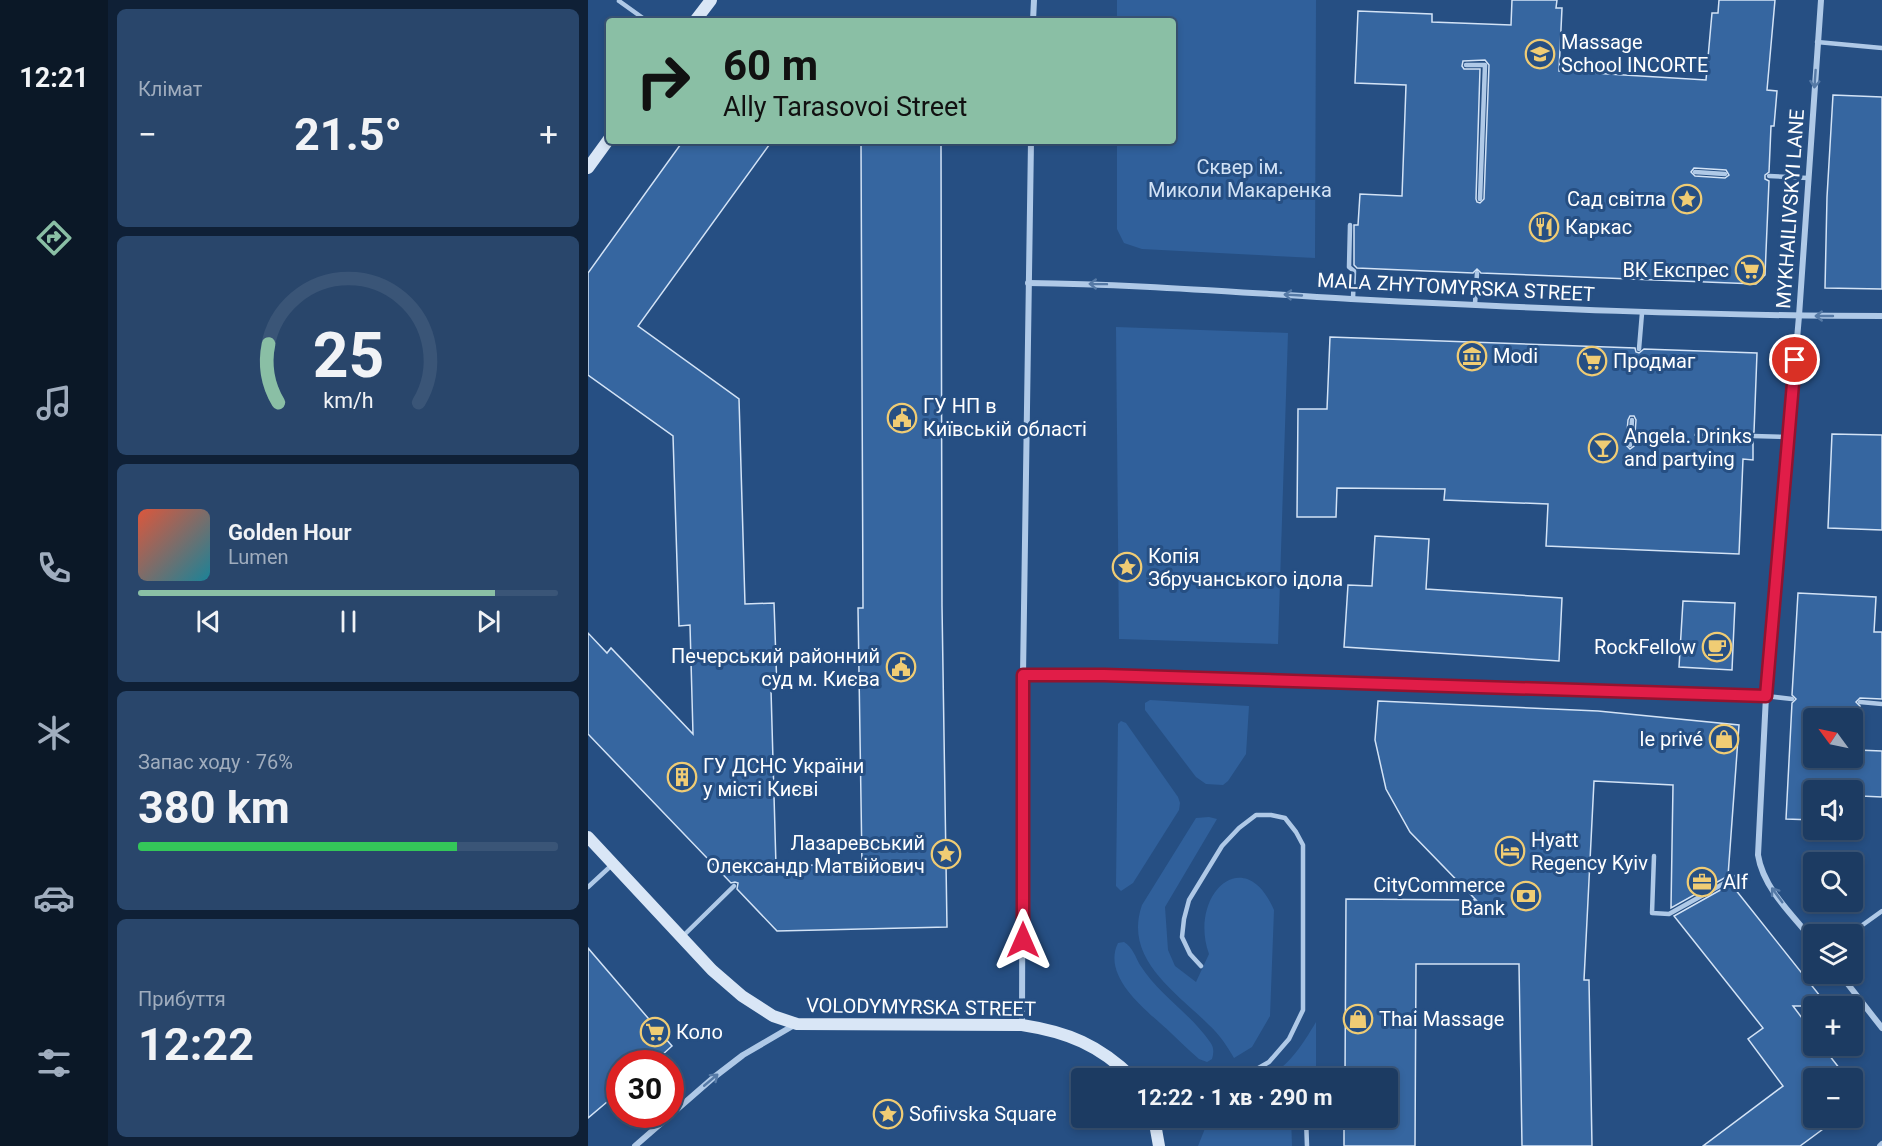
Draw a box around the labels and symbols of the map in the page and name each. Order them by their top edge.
place label: Massage School INCORTE [1561,30,1708,77]
school or university icon: Massage School INCORTE [1524,38,1556,70]
one-way arrow [1809,69,1820,89]
street label: MYKHAILIVSKYI LANE [1771,108,1809,310]
park label: Сквер ім. Миколи Макаренка [1148,155,1332,202]
place icon: Сад світла [1671,183,1703,215]
place label: Сад світла [1567,187,1666,211]
restaurant icon: Каркас [1528,211,1560,243]
place label: Каркас [1565,215,1632,239]
supermarket icon: ВК Експрес [1734,254,1766,286]
place label: ВК Експрес [1622,258,1729,282]
street label: MALA ZHYTOMYRSKA STREET [1316,268,1596,306]
one-way arrow [1089,278,1109,290]
one-way arrow [1283,290,1303,301]
one-way arrow [1814,310,1834,322]
pin [1769,334,1820,385]
museum icon: Modi [1456,340,1488,372]
place label: Modi [1493,344,1538,368]
supermarket icon: Продмаг [1576,345,1608,377]
place label: Продмаг [1613,349,1696,373]
place label: ГУ НП в Київській області [923,394,1087,441]
public building icon: ГУ НП в Київській області [886,402,918,434]
place label: Angela. Drinks and partying [1624,424,1752,471]
bar icon: Angela. Drinks and partying [1587,432,1619,464]
place label: Копія Збручанського ідола [1148,544,1343,591]
place icon: Копія Збручанського ідола [1111,551,1143,583]
cafe icon: RockFellow [1701,631,1733,663]
place label: RockFellow [1594,635,1696,659]
place label: Печерський районний суд м. Києва [671,644,880,691]
public building icon: Печерський районний суд м. Києва [885,651,917,683]
north arrow [1803,708,1863,768]
shop icon: le privé [1708,723,1740,755]
place label: le privé [1640,727,1703,751]
place label: ГУ ДСНС України у місті Києві [703,754,864,801]
building icon: ГУ ДСНС України у місті Києві [666,761,698,793]
place label: Hyatt Regency Kyiv [1531,828,1648,875]
place label: Лазаревський Олександр Матвійович [706,831,925,878]
hotel icon: Hyatt Regency Kyiv [1494,835,1526,867]
place icon: Лазаревський Олександр Матвійович [930,838,962,870]
office icon: Alf [1686,866,1718,898]
place label: Alf [1723,870,1748,894]
place label: CityCommerce Bank [1373,873,1506,920]
bank icon: CityCommerce Bank [1510,880,1542,912]
one-way arrow [1771,887,1783,903]
position arrow [991,908,1055,972]
street label: VOLODYMYRSKA STREET [806,993,1036,1021]
shop icon: Thai Massage [1342,1003,1374,1035]
place label: Thai Massage [1379,1007,1504,1031]
supermarket icon: Коло [639,1016,671,1048]
place label: Коло [676,1020,723,1044]
speed limit sign: 30 [606,1050,684,1128]
one-way arrow [703,1073,718,1087]
place icon: Sofiivska Square [872,1098,904,1130]
place label: Sofiivska Square [909,1102,1057,1126]

